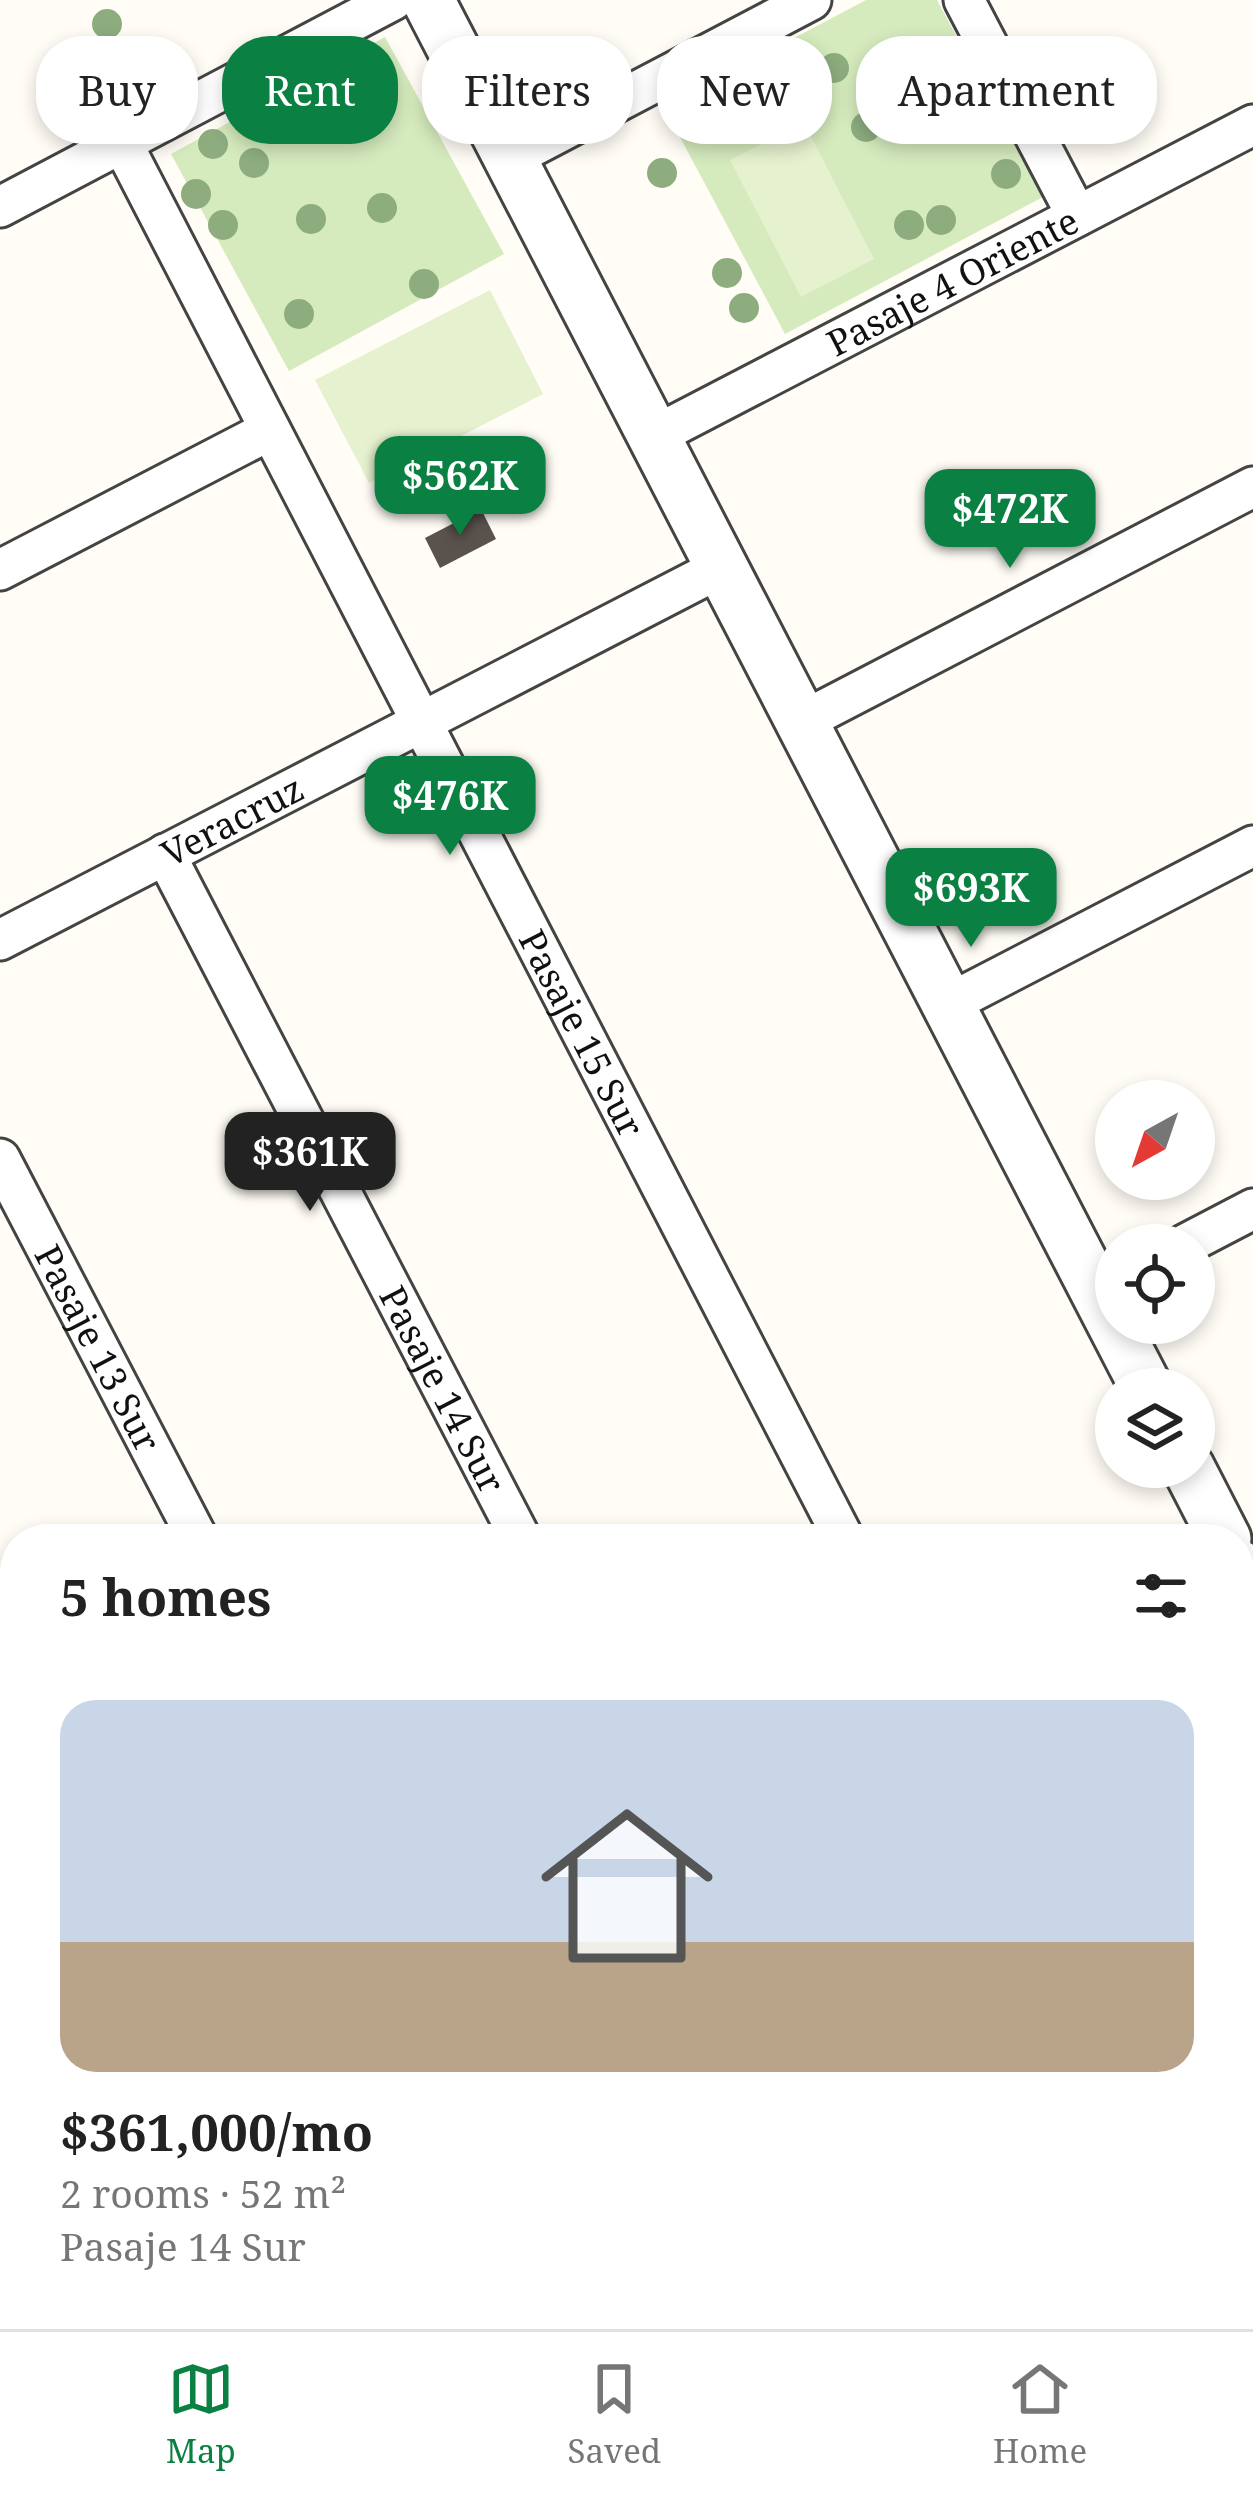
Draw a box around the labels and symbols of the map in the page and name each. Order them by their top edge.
street label: Pasaje 4 Oriente [818,196,1086,367]
pin: $562K [376,436,544,538]
pin: $472K [926,469,1094,571]
pin: $476K [366,756,534,858]
street label: Veracruz [152,763,311,877]
pin: $693K [887,848,1055,950]
street label: Pasaje 15 Sur [508,921,656,1145]
north arrow [1095,1080,1215,1200]
pin: $361K [226,1112,394,1214]
street label: Pasaje 13 Sur [24,1236,173,1460]
street label: Pasaje 14 Sur [369,1277,517,1501]

